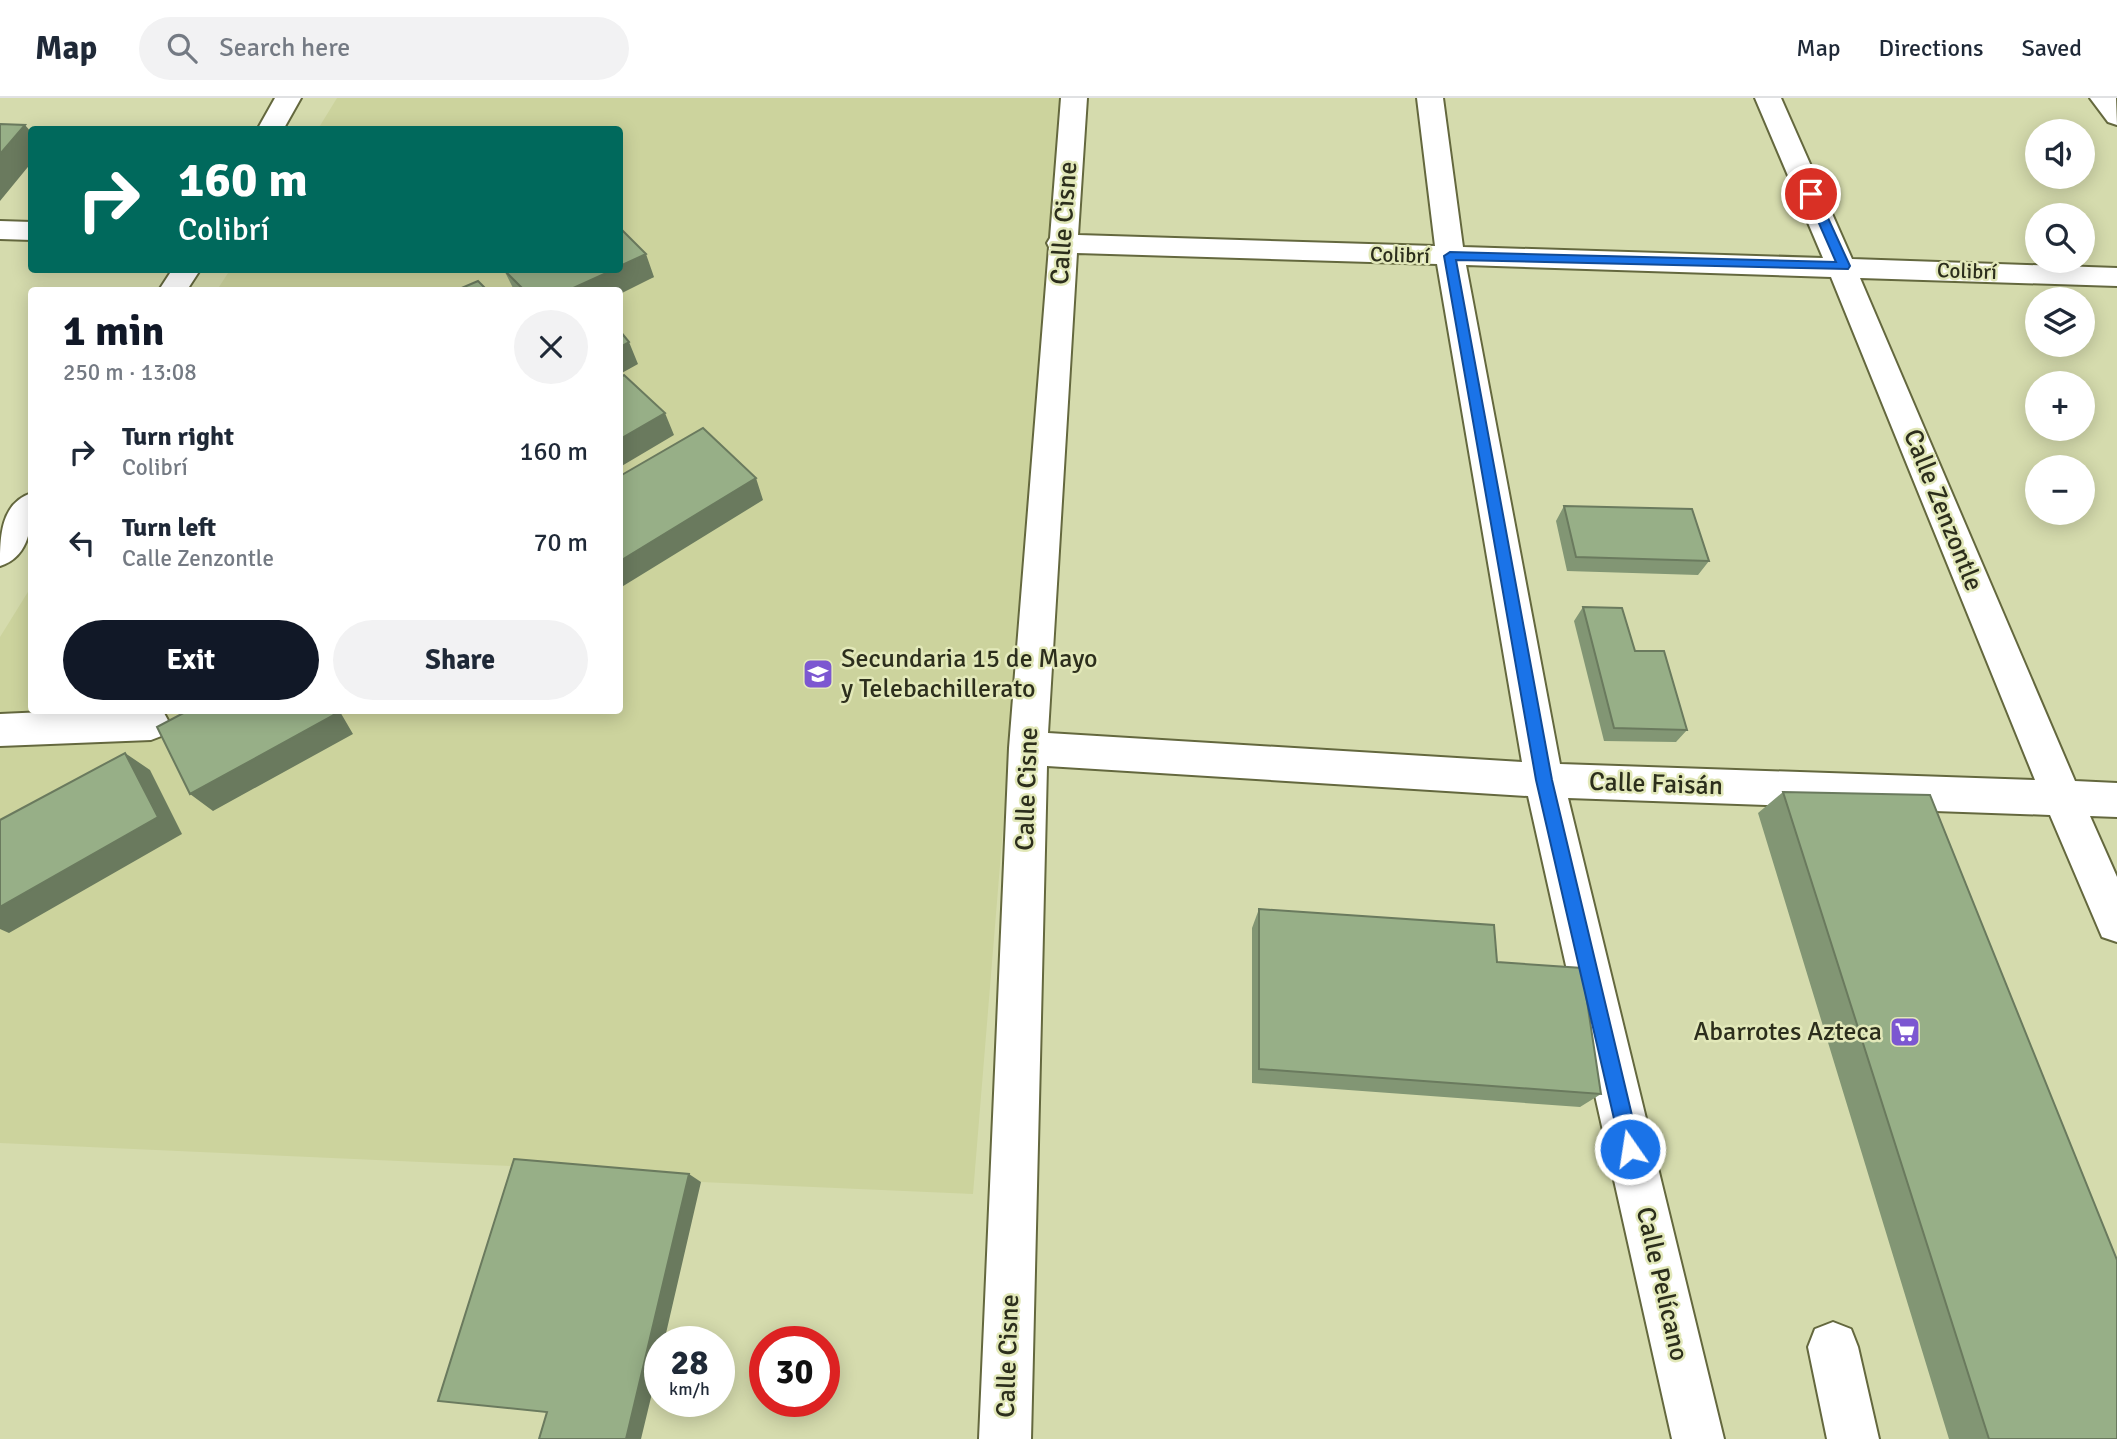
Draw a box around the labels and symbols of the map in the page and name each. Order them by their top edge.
street label: Calle Cisne [1044,160,1084,286]
pin [1781,164,1841,224]
street label: Colibrí [1370,241,1431,269]
street label: Colibrí [1937,257,1998,285]
street label: Calle Zenzontle [1896,424,1990,596]
place label: Secundaria 15 de Mayo y Telebachillerato [841,643,1098,705]
school or university icon: Secundaria 15 de Mayo y Telebachillerato [801,657,835,691]
street label: Calle Cisne [1009,727,1045,851]
street label: Calle Faisán [1589,766,1723,802]
supermarket icon: Abarrotes Azteca [1888,1015,1922,1049]
place label: Abarrotes Azteca [1693,1016,1882,1048]
position arrow [1593,1112,1667,1186]
street label: Calle Pelícano [1629,1204,1695,1364]
street label: Calle Cisne [990,1294,1026,1418]
speed limit sign: 30 [749,1326,840,1417]

